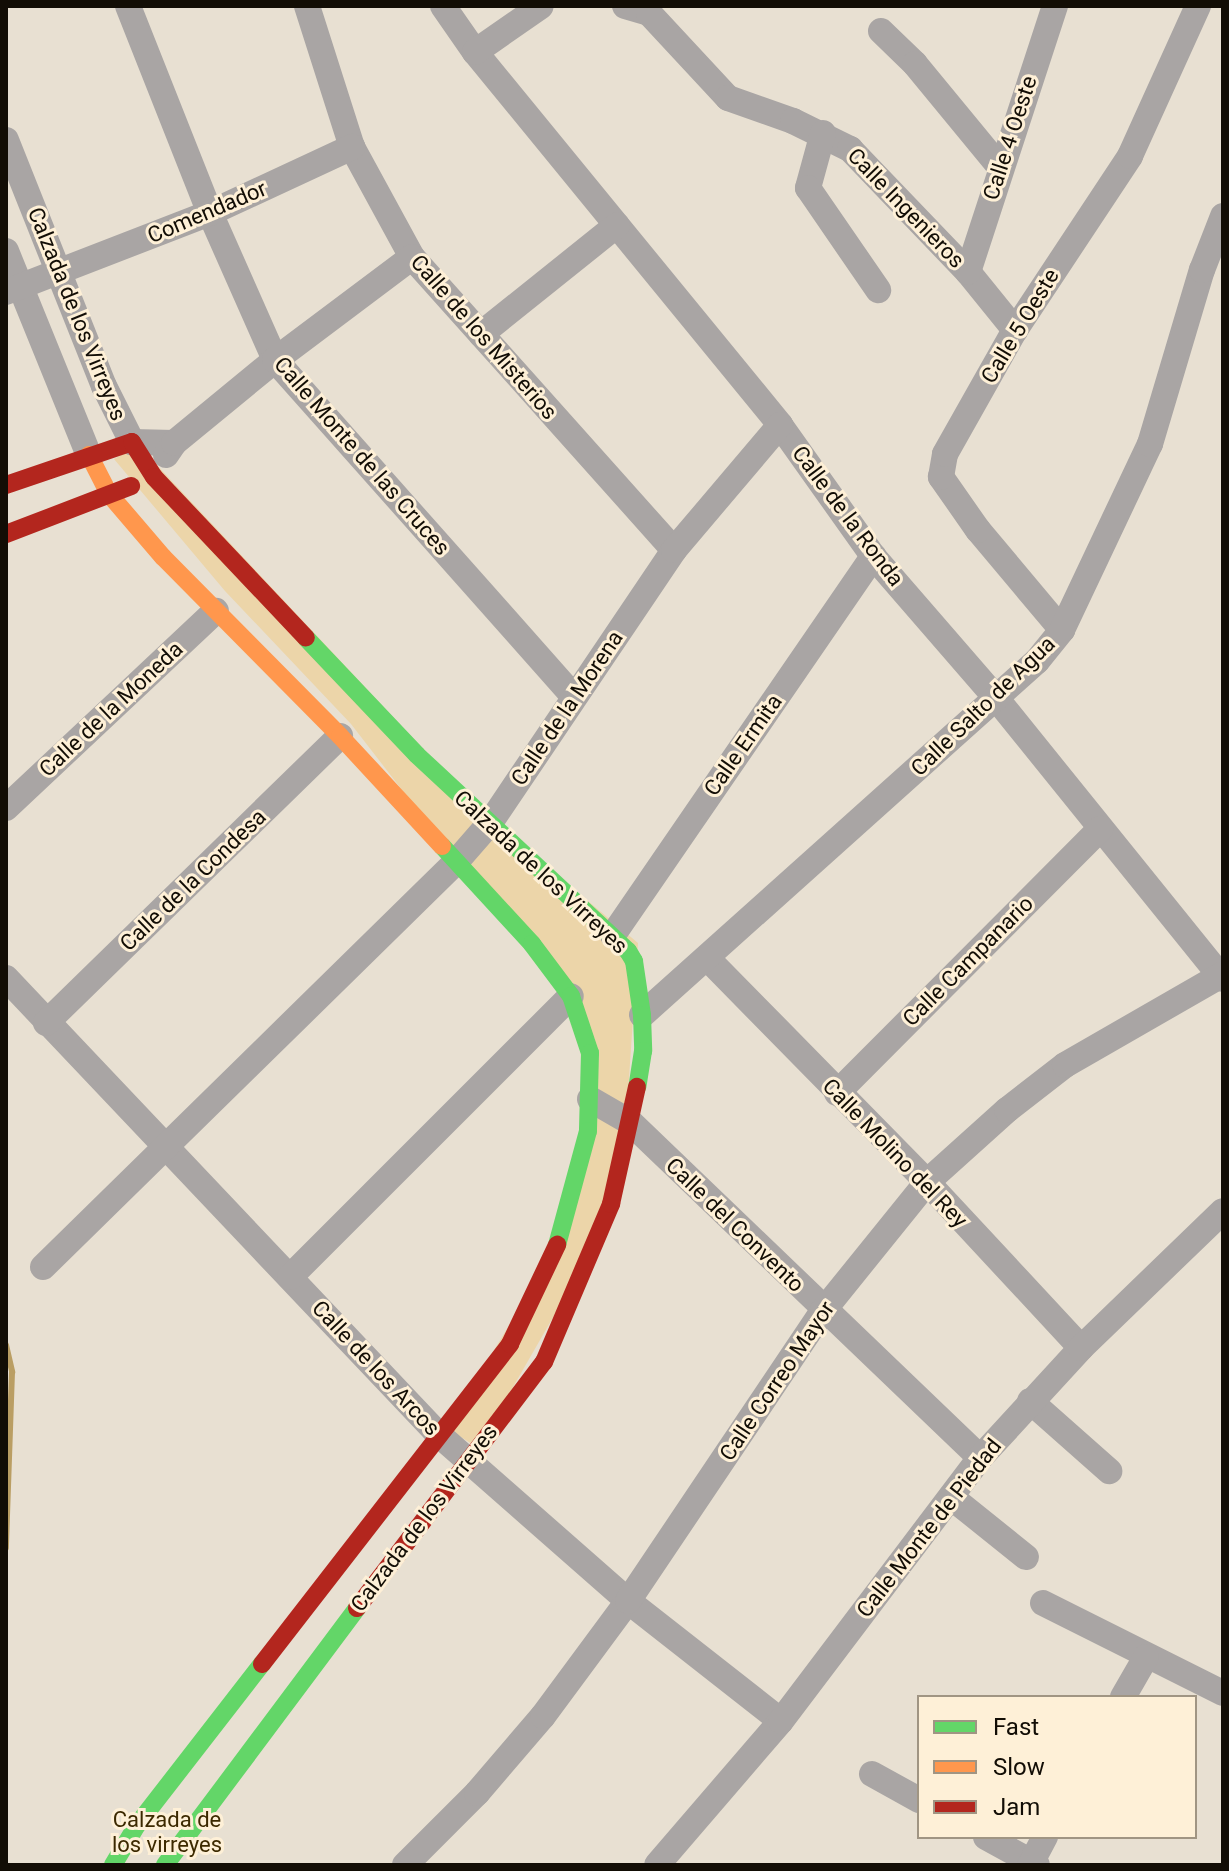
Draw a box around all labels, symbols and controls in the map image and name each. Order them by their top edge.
street label: Calle 4 Oeste [978,73,1042,203]
street label: Calle Ingenieros [842,143,970,273]
street label: Comendador [144,175,270,249]
street label: Calzada de los Virreyes [22,204,132,424]
street label: Calle de los Misterios [405,249,563,425]
street label: Calle 5 Oeste [975,264,1065,388]
street label: Calle Monte de las Cruces [269,351,455,561]
street label: Calle de la Ronda [787,441,909,591]
street label: Calle de la Morena [505,626,629,790]
street label: Calle Salto de Agua [906,631,1060,781]
street label: Calle de la Moneda [34,636,188,782]
street label: Calle Ermita [698,689,788,801]
street label: Calzada de los Virreyes [449,785,633,959]
street label: Calle de la Condesa [114,804,272,956]
street label: Calle Campanario [897,890,1039,1032]
street label: Calle Molino del Rey [817,1073,973,1233]
street label: Calle del Convento [660,1152,810,1298]
street label: Calle de los Arcos [307,1295,445,1441]
street label: Calle Correo Mayor [714,1296,840,1466]
street label: Calzada de los Virreyes [345,1419,503,1617]
street label: Calle Monte de Piedad [851,1433,1007,1623]
legend [917,1695,1197,1839]
text: Fast [993,1713,1039,1741]
text: Slow [993,1753,1045,1781]
text: Jam [993,1793,1040,1821]
park label: Calzada de los virreyes [112,1806,222,1858]

